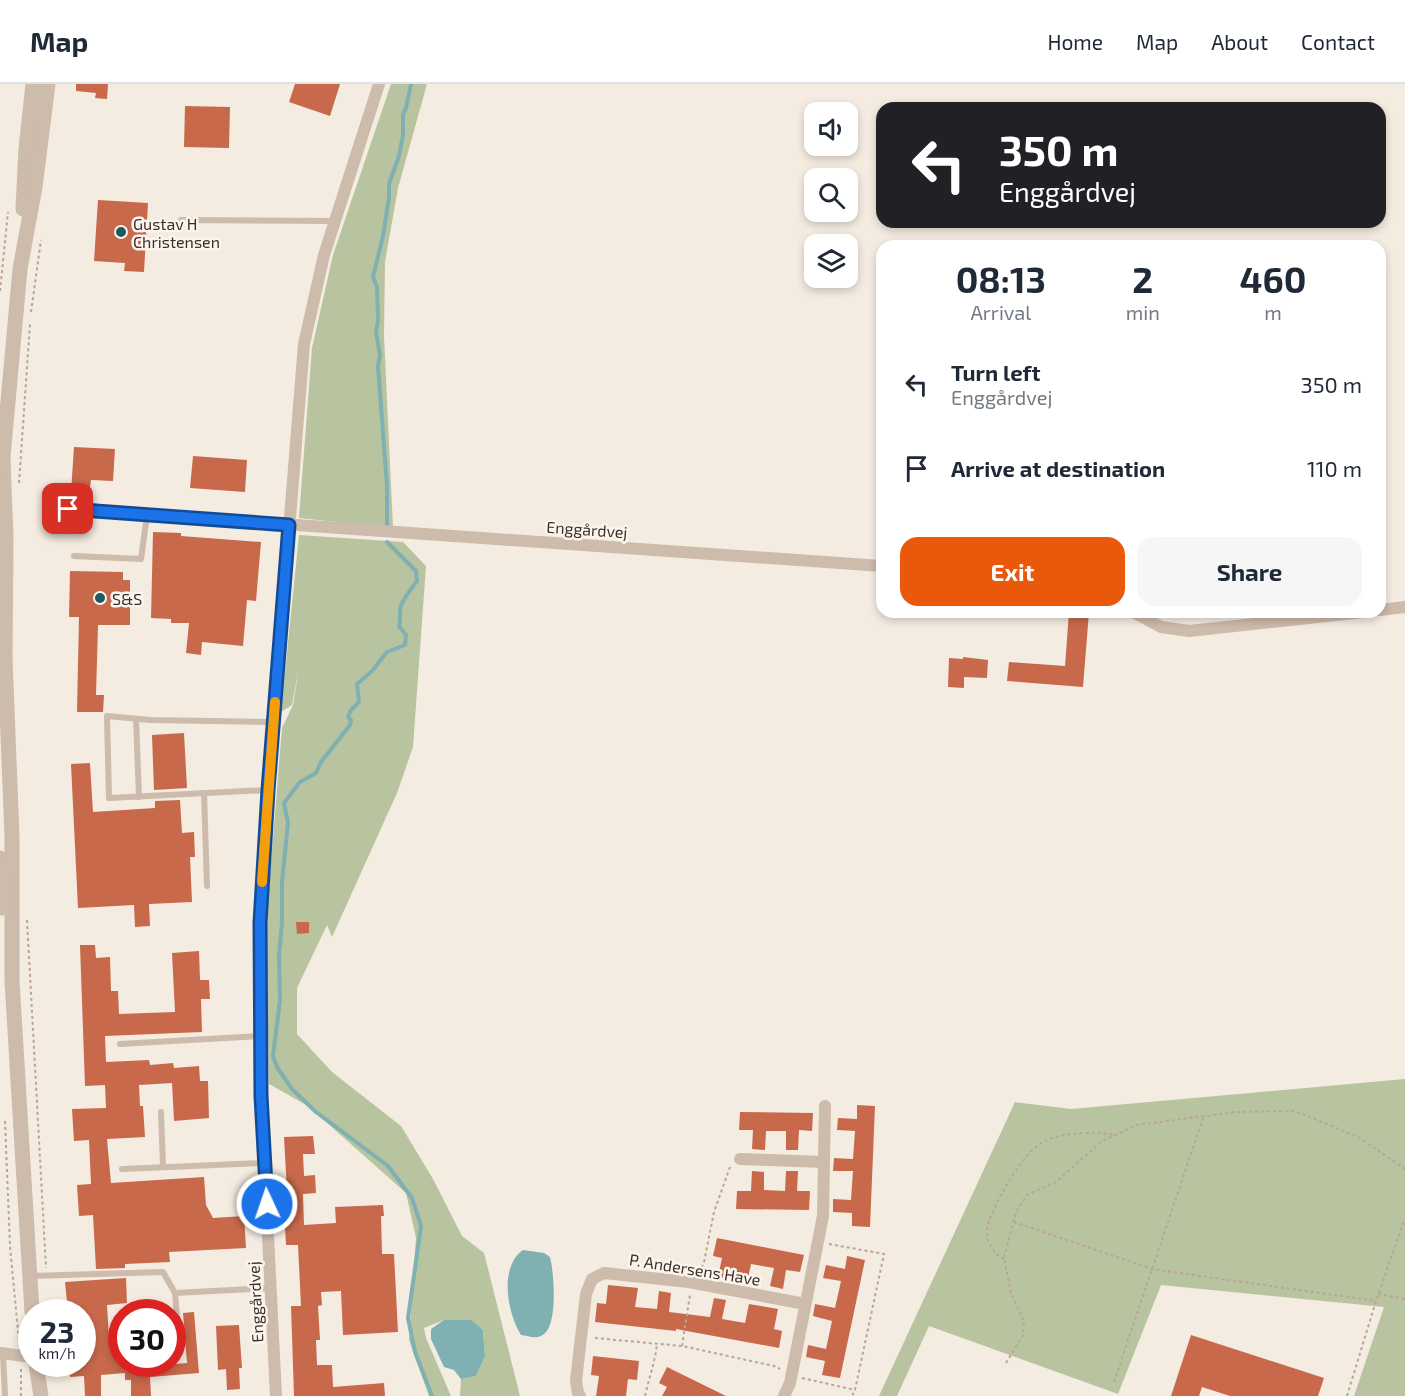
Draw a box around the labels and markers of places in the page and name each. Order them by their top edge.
place label: Gustav H Christensen [133,214,220,251]
marker: Gustav H Christensen [114,225,128,239]
pin [42,483,93,534]
place label: S&S [112,589,142,608]
marker: S&S [93,591,107,605]

